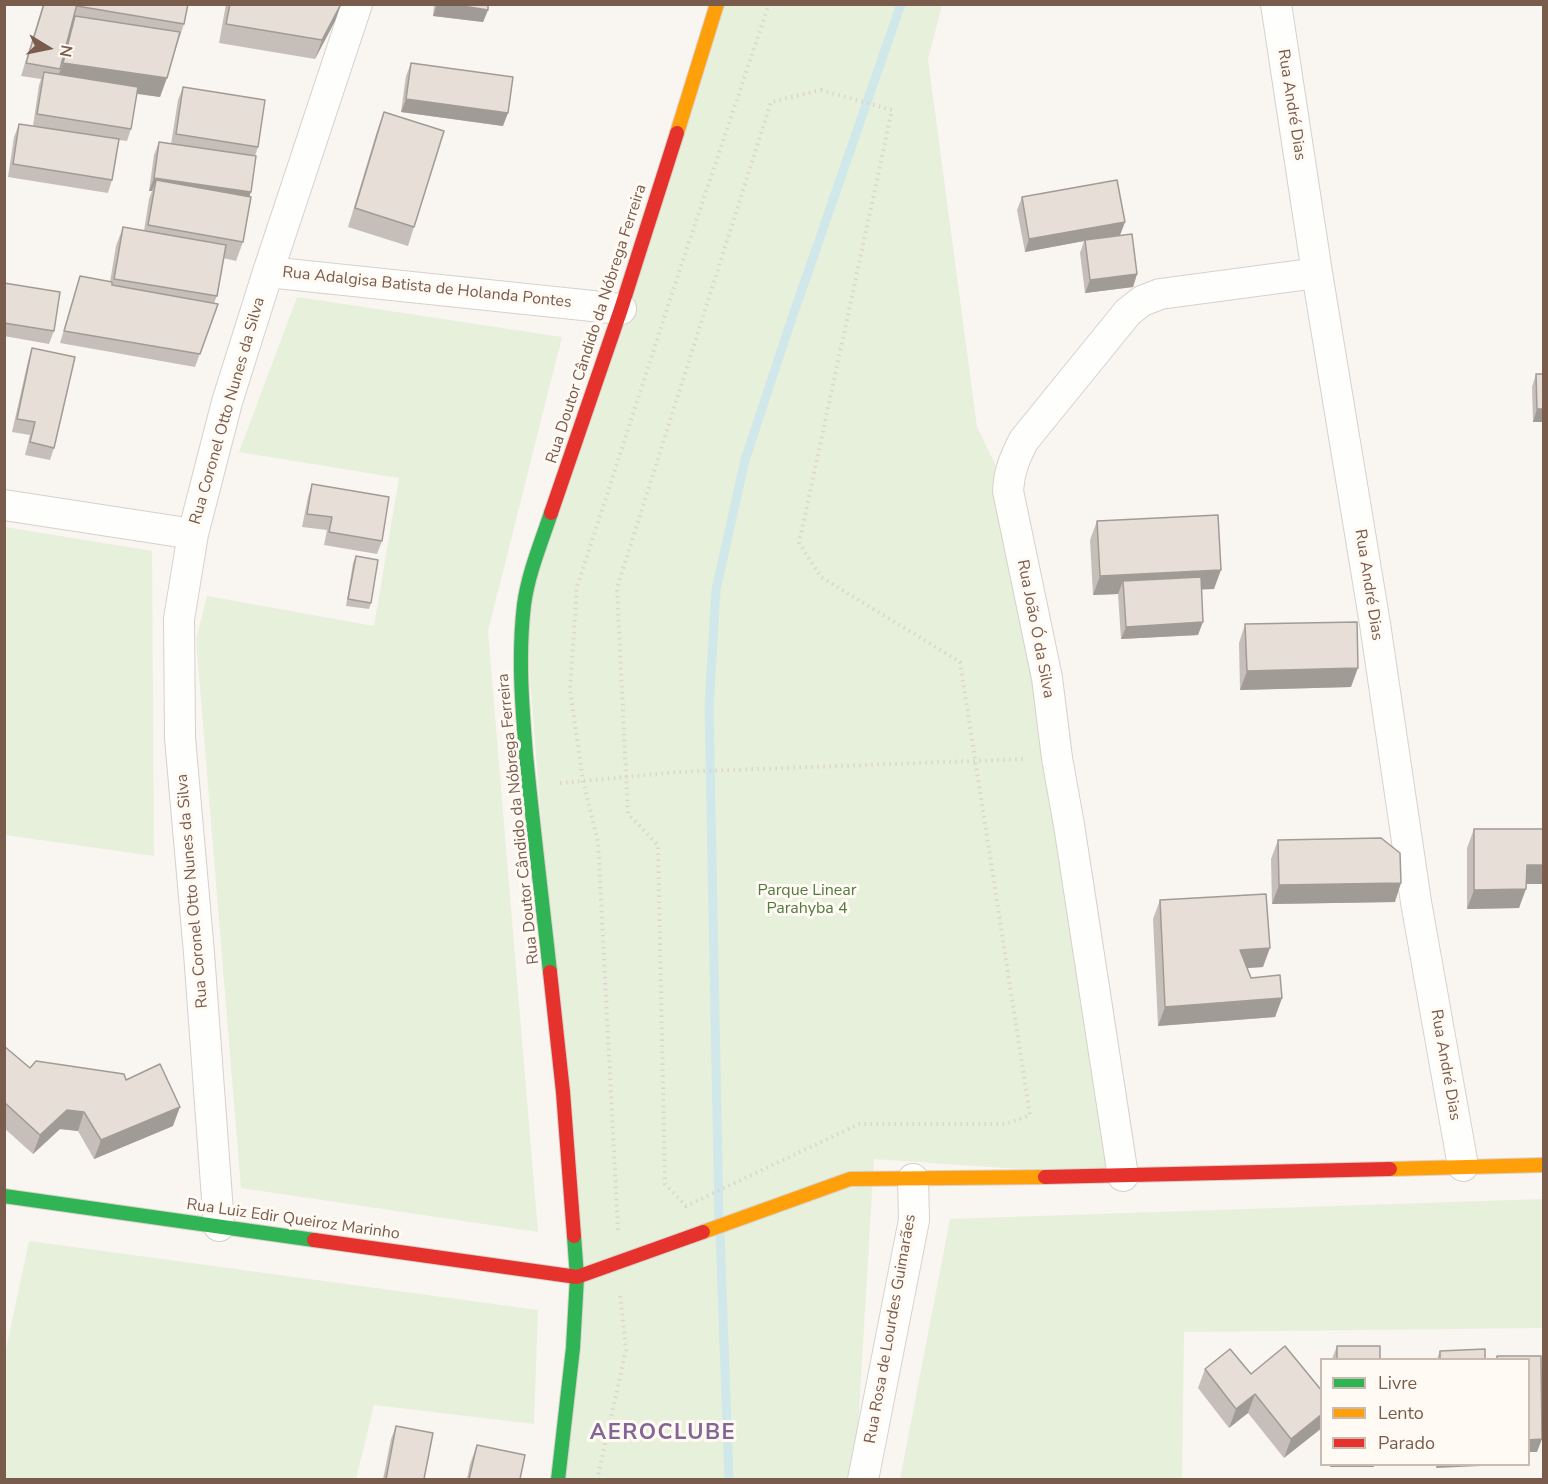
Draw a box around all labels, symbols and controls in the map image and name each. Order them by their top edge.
north arrow [18,18,78,78]
text: N [54,43,78,59]
street label: Rua André Dias [1273,48,1309,162]
street label: Rua Doutor Cândido da Nóbrega Ferreira [543,182,651,466]
street label: Rua Adalgisa Batista de Holanda Pontes [281,263,573,313]
street label: Rua Coronel Otto Nunes da Silva [186,295,270,527]
street label: Rua André Dias [1350,528,1386,642]
street label: Rua João Ó da Silva [1012,558,1058,700]
street label: Rua Doutor Cândido da Nóbrega Ferreira [494,673,544,965]
street label: Rua Coronel Otto Nunes da Silva [173,773,213,1009]
park label: Parque Linear Parahyba 4 [758,881,856,919]
street label: Rua André Dias [1426,1008,1464,1122]
street label: Rua Luiz Edir Queiroz Marinho [185,1196,401,1244]
street label: Rua Rosa de Lourdes Guimarães [861,1213,921,1445]
legend [1320,1358,1530,1466]
text: Livre [1378,1371,1417,1395]
text: Lento [1378,1401,1424,1425]
district label: AEROCLUBE [590,1421,736,1447]
text: Parado [1378,1431,1435,1455]

